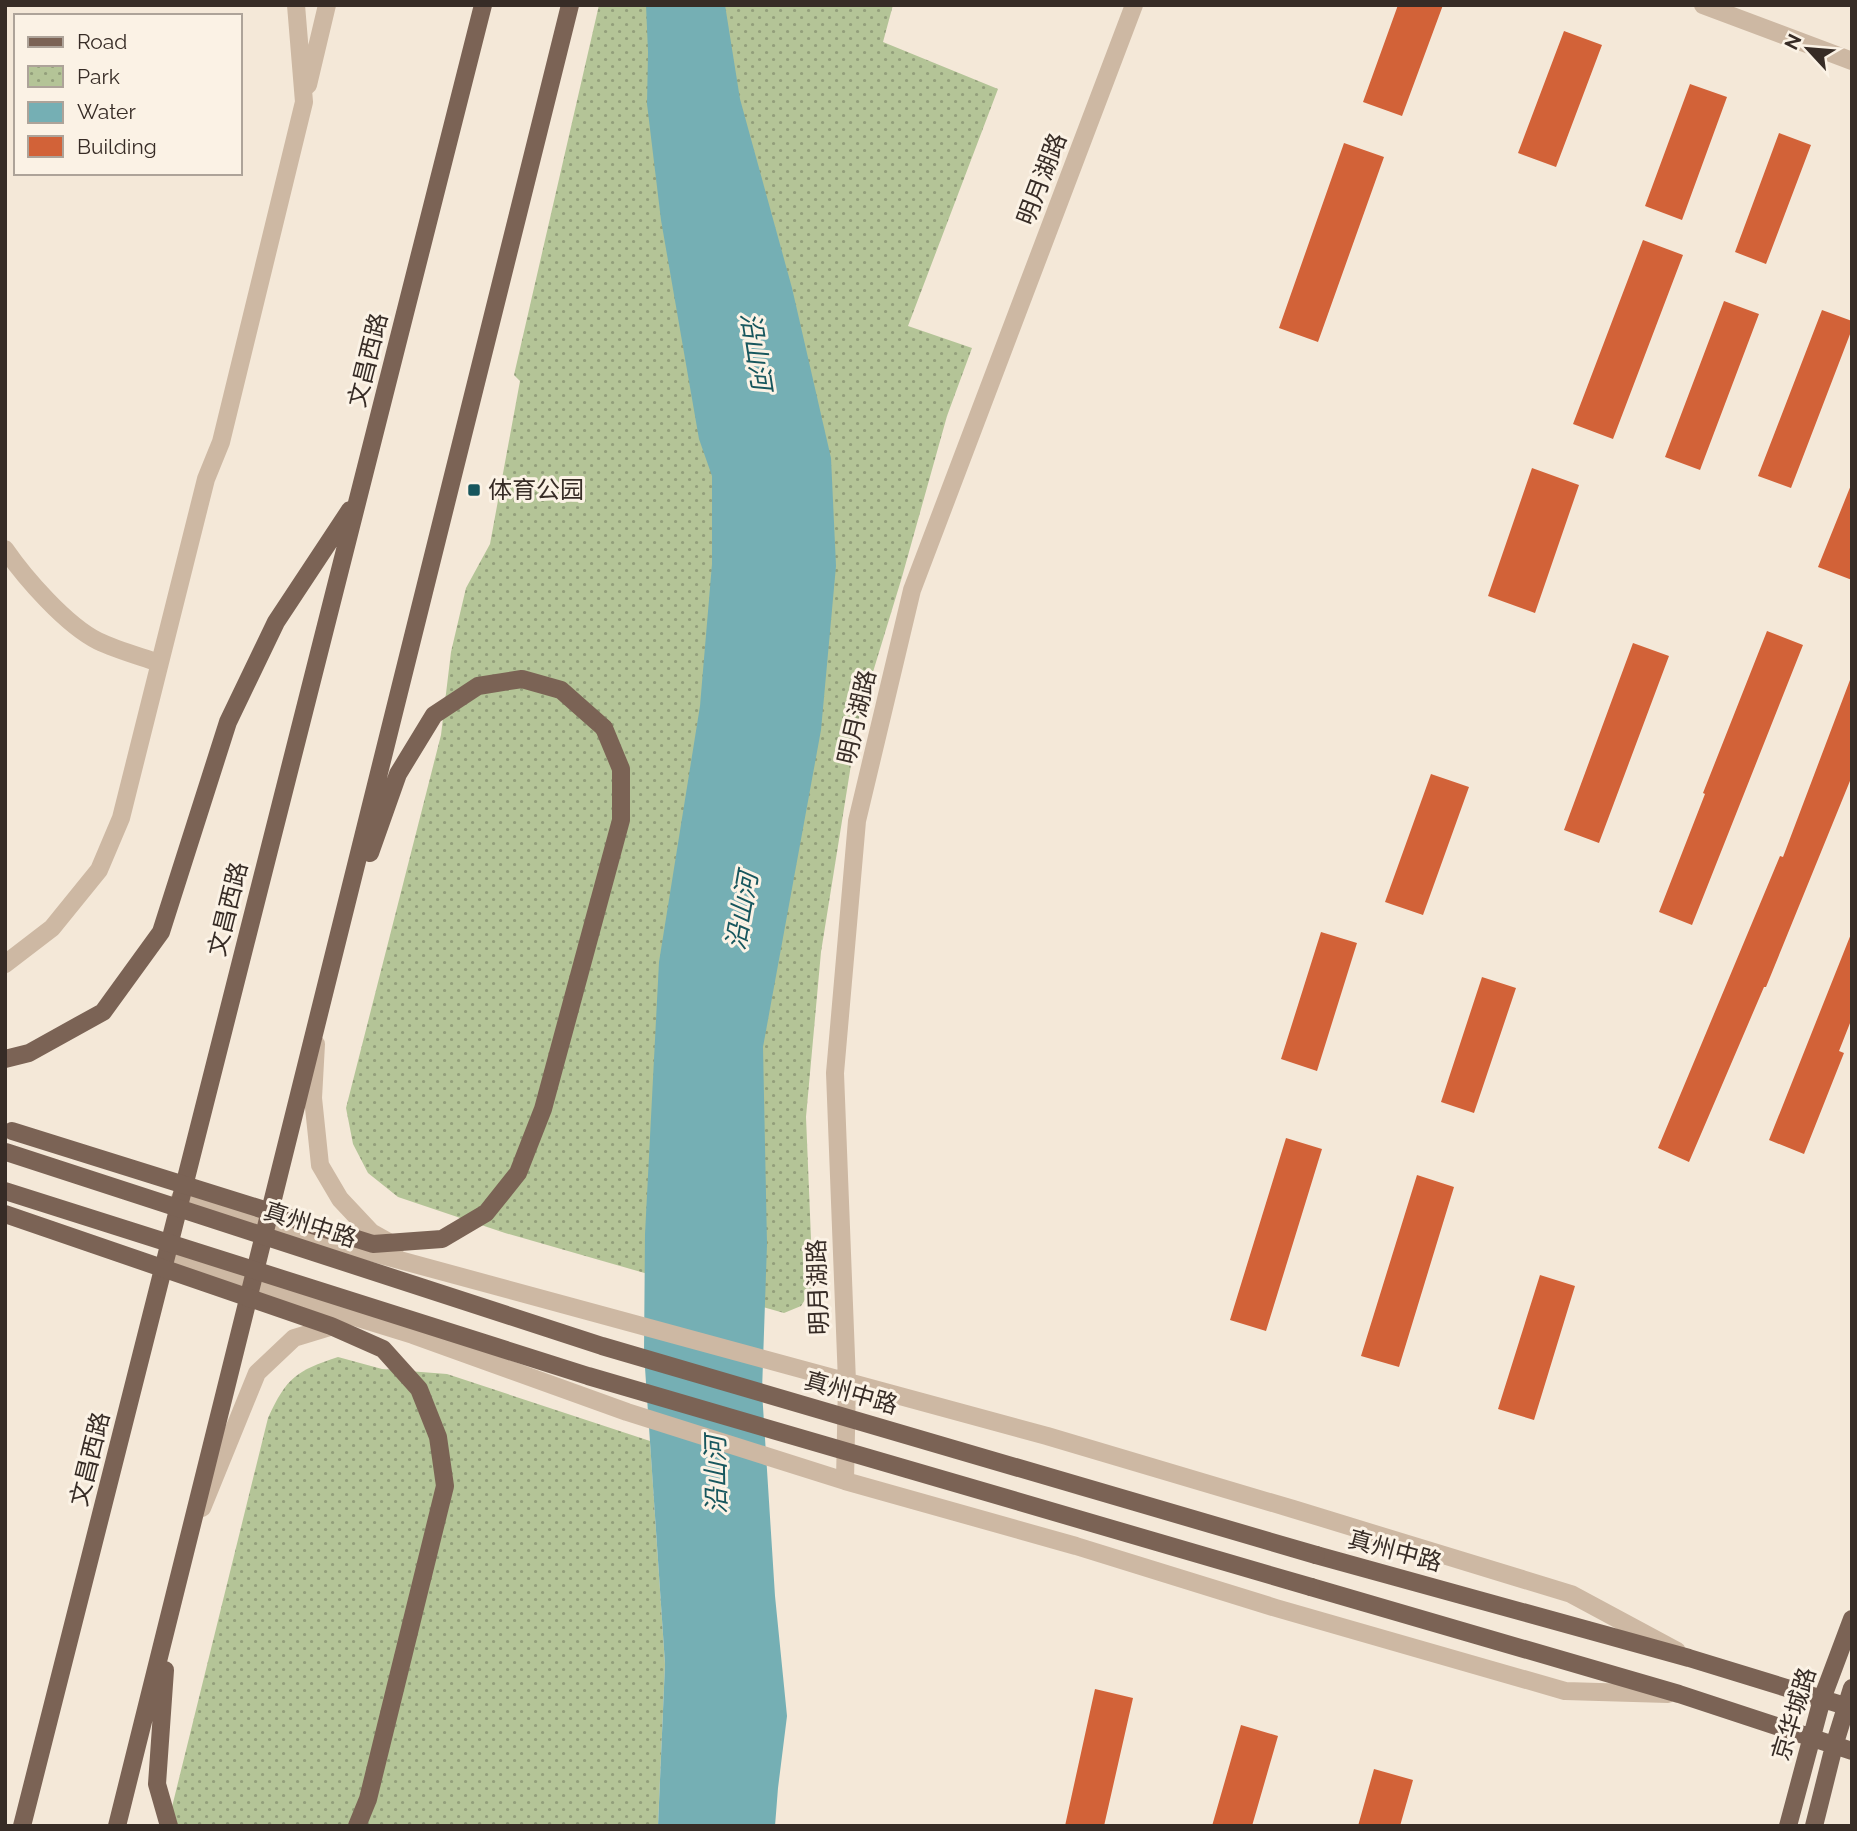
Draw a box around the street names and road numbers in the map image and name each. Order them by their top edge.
street label: 明月湖路 [1011,129,1072,229]
street label: 文昌西路 [342,310,393,410]
street label: 明月湖路 [832,667,881,767]
street label: 文昌西路 [202,859,253,959]
street label: 真州中路 [260,1196,360,1253]
street label: 明月湖路 [801,1239,834,1335]
street label: 真州中路 [801,1365,901,1420]
street label: 文昌西路 [64,1409,115,1509]
street label: 真州中路 [1345,1524,1445,1577]
street label: 京华城路 [1766,1664,1821,1764]

